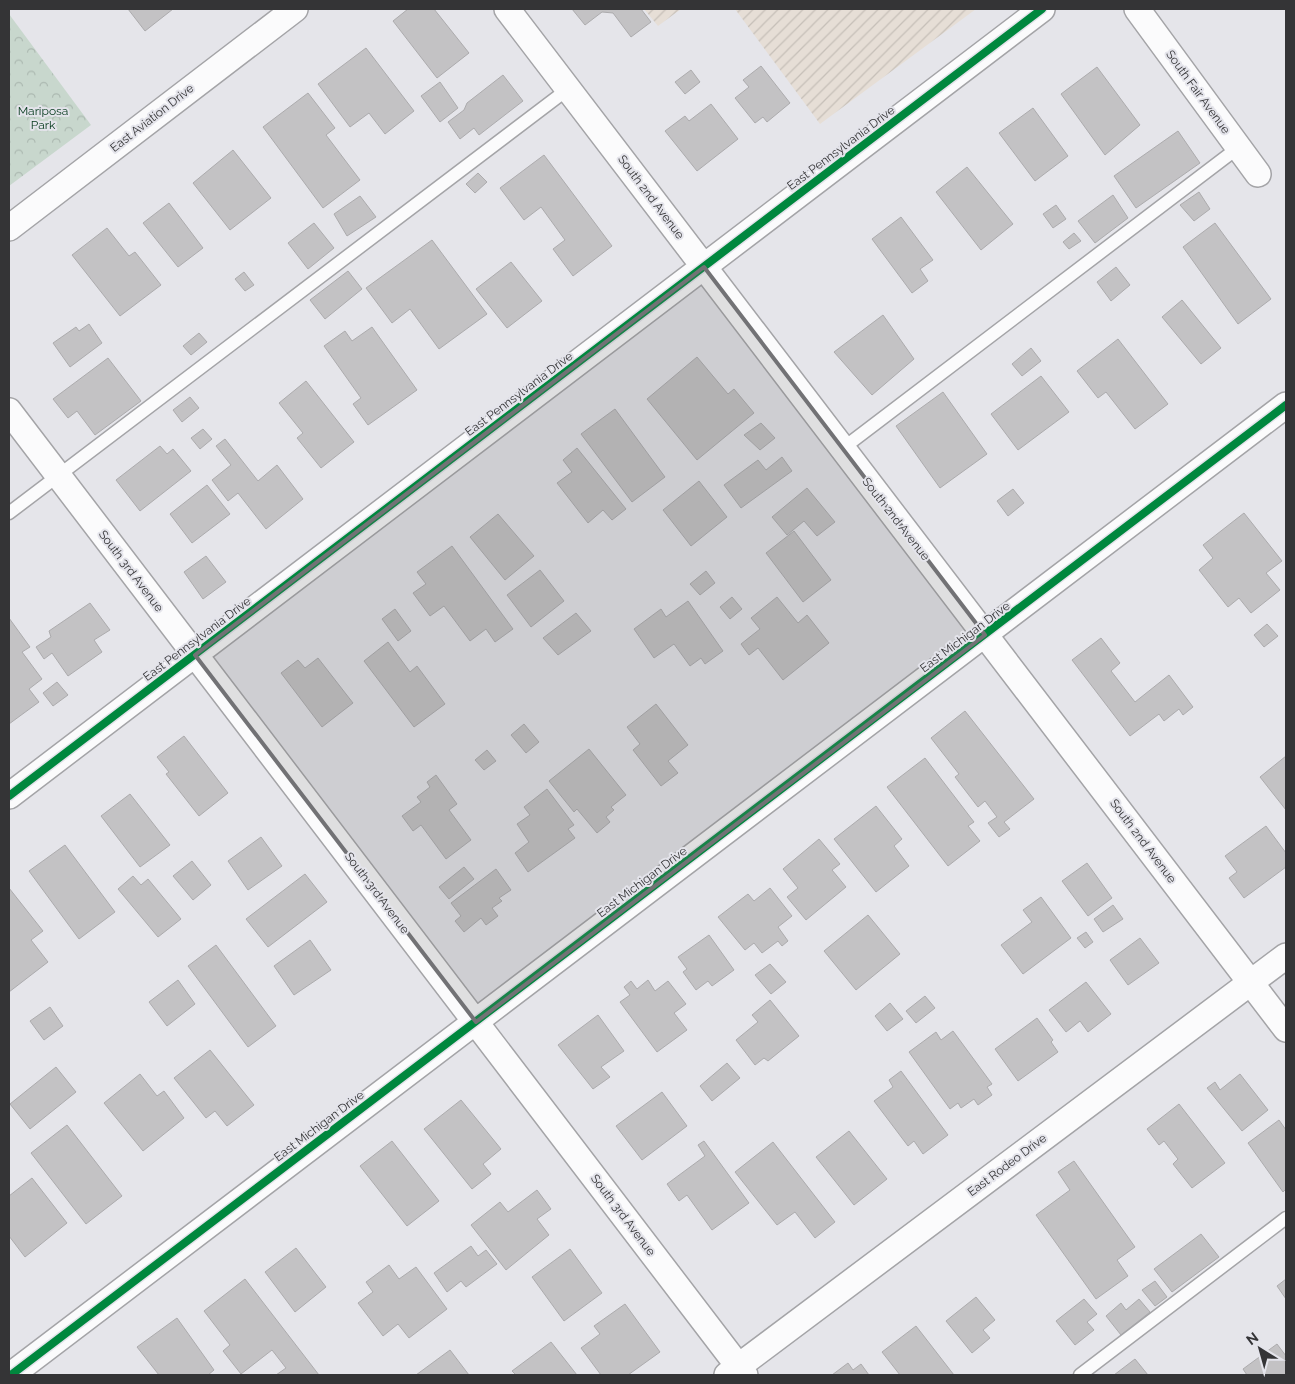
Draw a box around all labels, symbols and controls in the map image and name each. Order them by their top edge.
street label: South Fair Avenue [1163,48,1233,136]
street label: East Aviation Drive [107,81,197,155]
street label: East Pennsylvania Drive [785,103,897,193]
park label: Mariposa Park [18,104,68,132]
street label: South 2nd Avenue [615,152,687,242]
street label: East Pennsylvania Drive [463,349,575,439]
street label: South 2nd Avenue [859,475,933,563]
street label: South 3rd Avenue [96,528,166,614]
street label: East Pennsylvania Drive [141,594,253,684]
street label: East Michigan Drive [917,599,1013,675]
street label: South 2nd Avenue [1107,796,1179,886]
street label: East Michigan Drive [594,844,690,920]
street label: South 3rd Avenue [342,850,412,936]
street label: East Michigan Drive [271,1088,367,1164]
street label: East Rodeo Drive [965,1131,1049,1199]
street label: South 3rd Avenue [588,1172,658,1258]
north arrow [1235,1324,1285,1374]
text: N [1243,1329,1261,1348]

